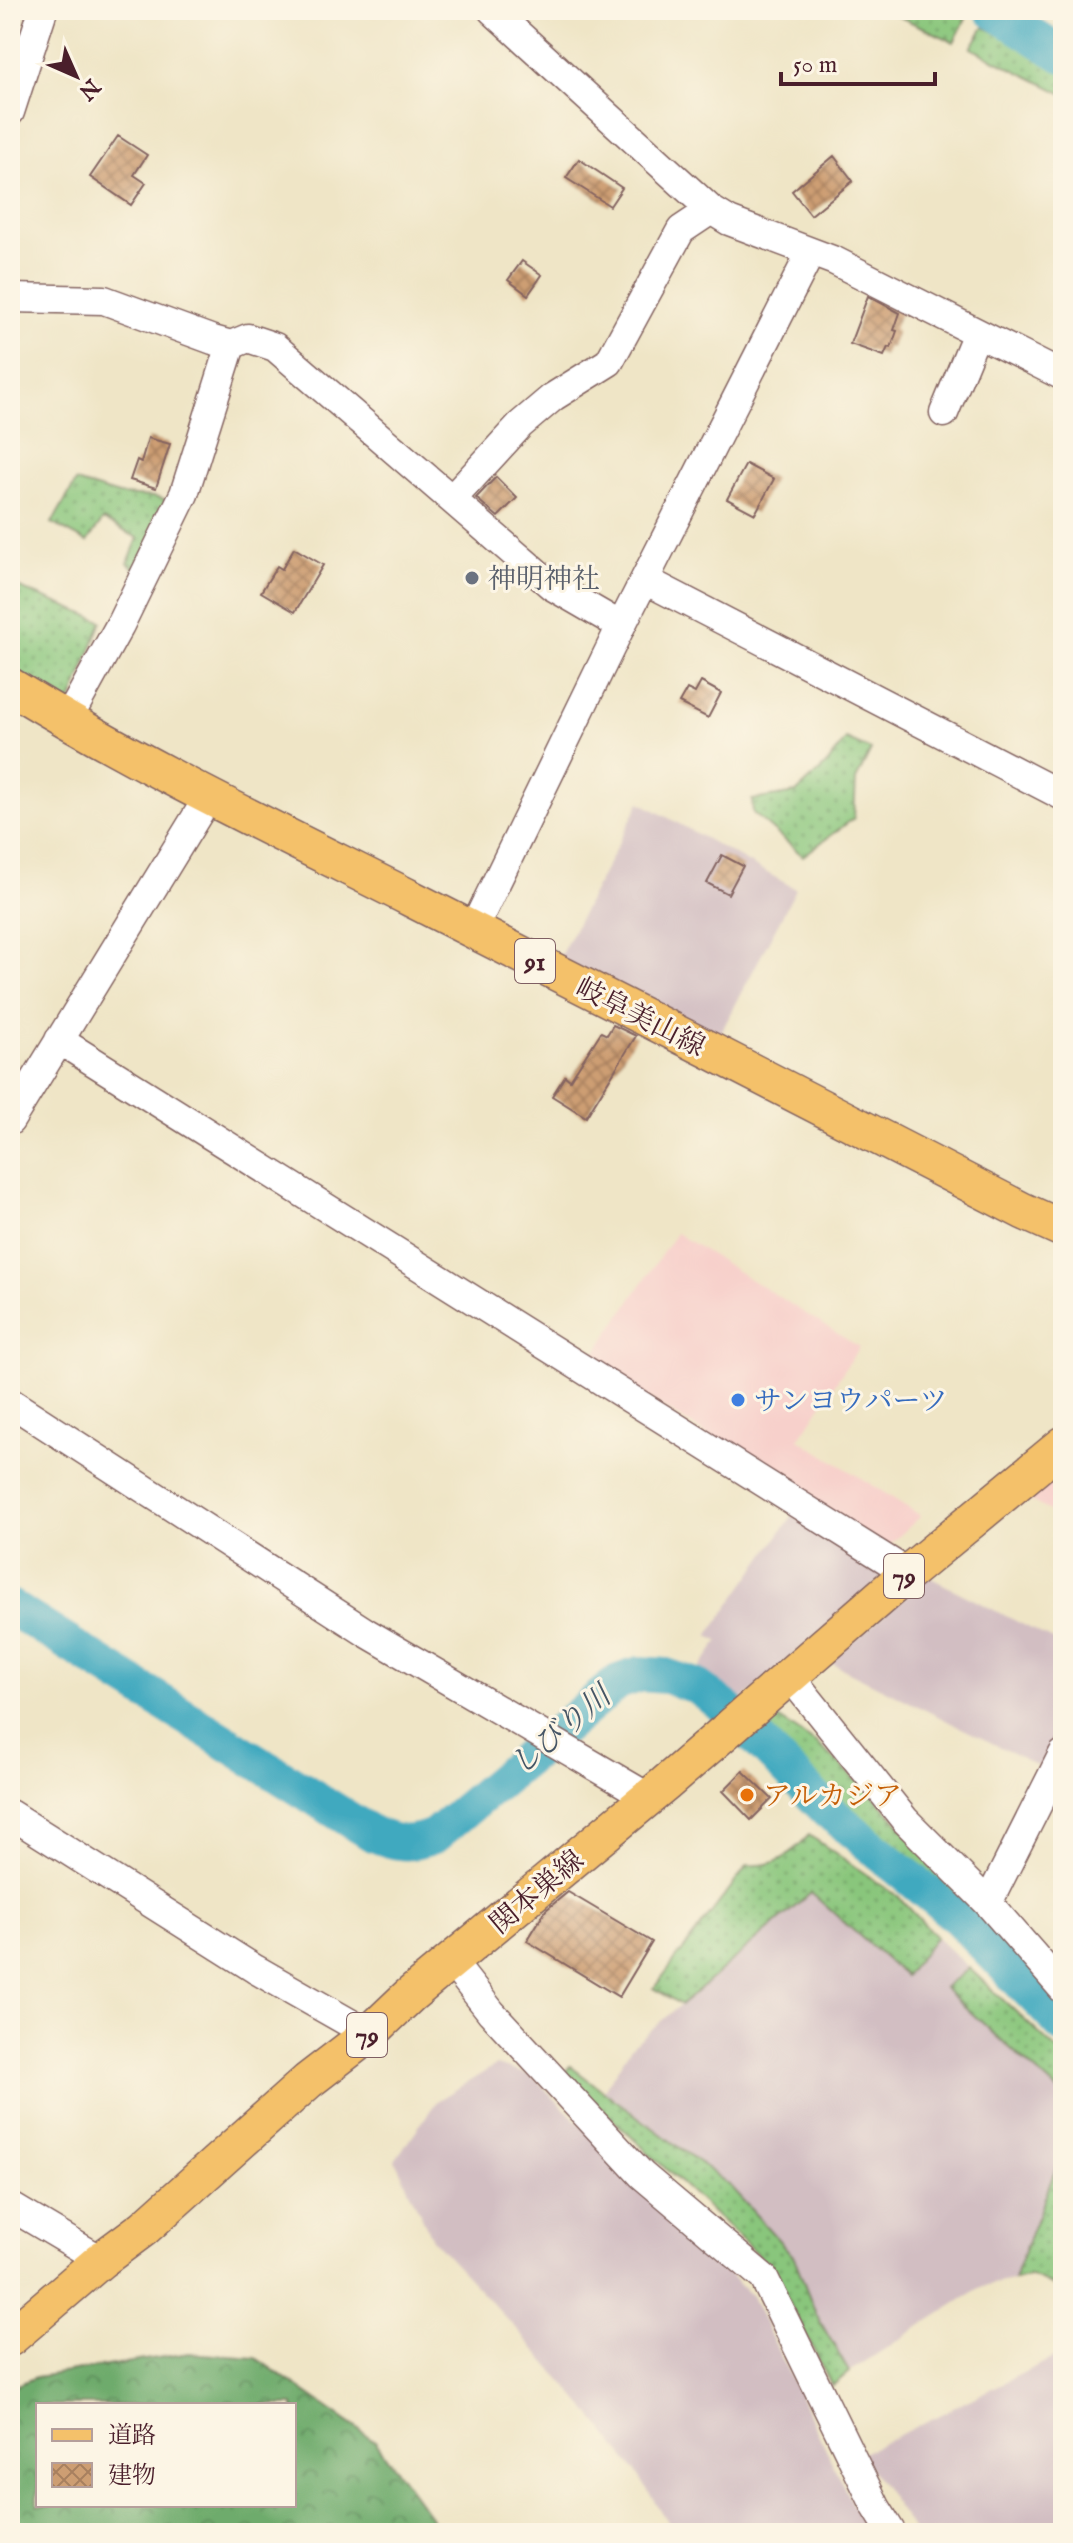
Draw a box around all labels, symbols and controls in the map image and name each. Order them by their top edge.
north arrow [36,36,116,116]
scale bar [781,36,935,86]
text: 50 m [793,50,837,81]
text: N [72,71,106,105]
place label: 神明神社 [488,563,600,598]
marker: 神明神社 [463,569,481,587]
road number: 91 [515,939,555,983]
street label: 岐阜美山線 [570,971,710,1066]
place label: サンヨウパーツ [754,1385,947,1420]
marker: サンヨウパーツ [729,1391,747,1409]
road number: 79 [884,1554,924,1598]
water label: しびり川 [503,1676,622,1785]
place label: アルカジア [763,1780,902,1815]
marker: アルカジア [738,1786,756,1804]
street label: 関本巣線 [483,1844,592,1942]
road number: 79 [347,2013,387,2057]
legend [36,2403,296,2507]
text: 道路 [108,2421,156,2452]
text: 建物 [108,2461,156,2492]

